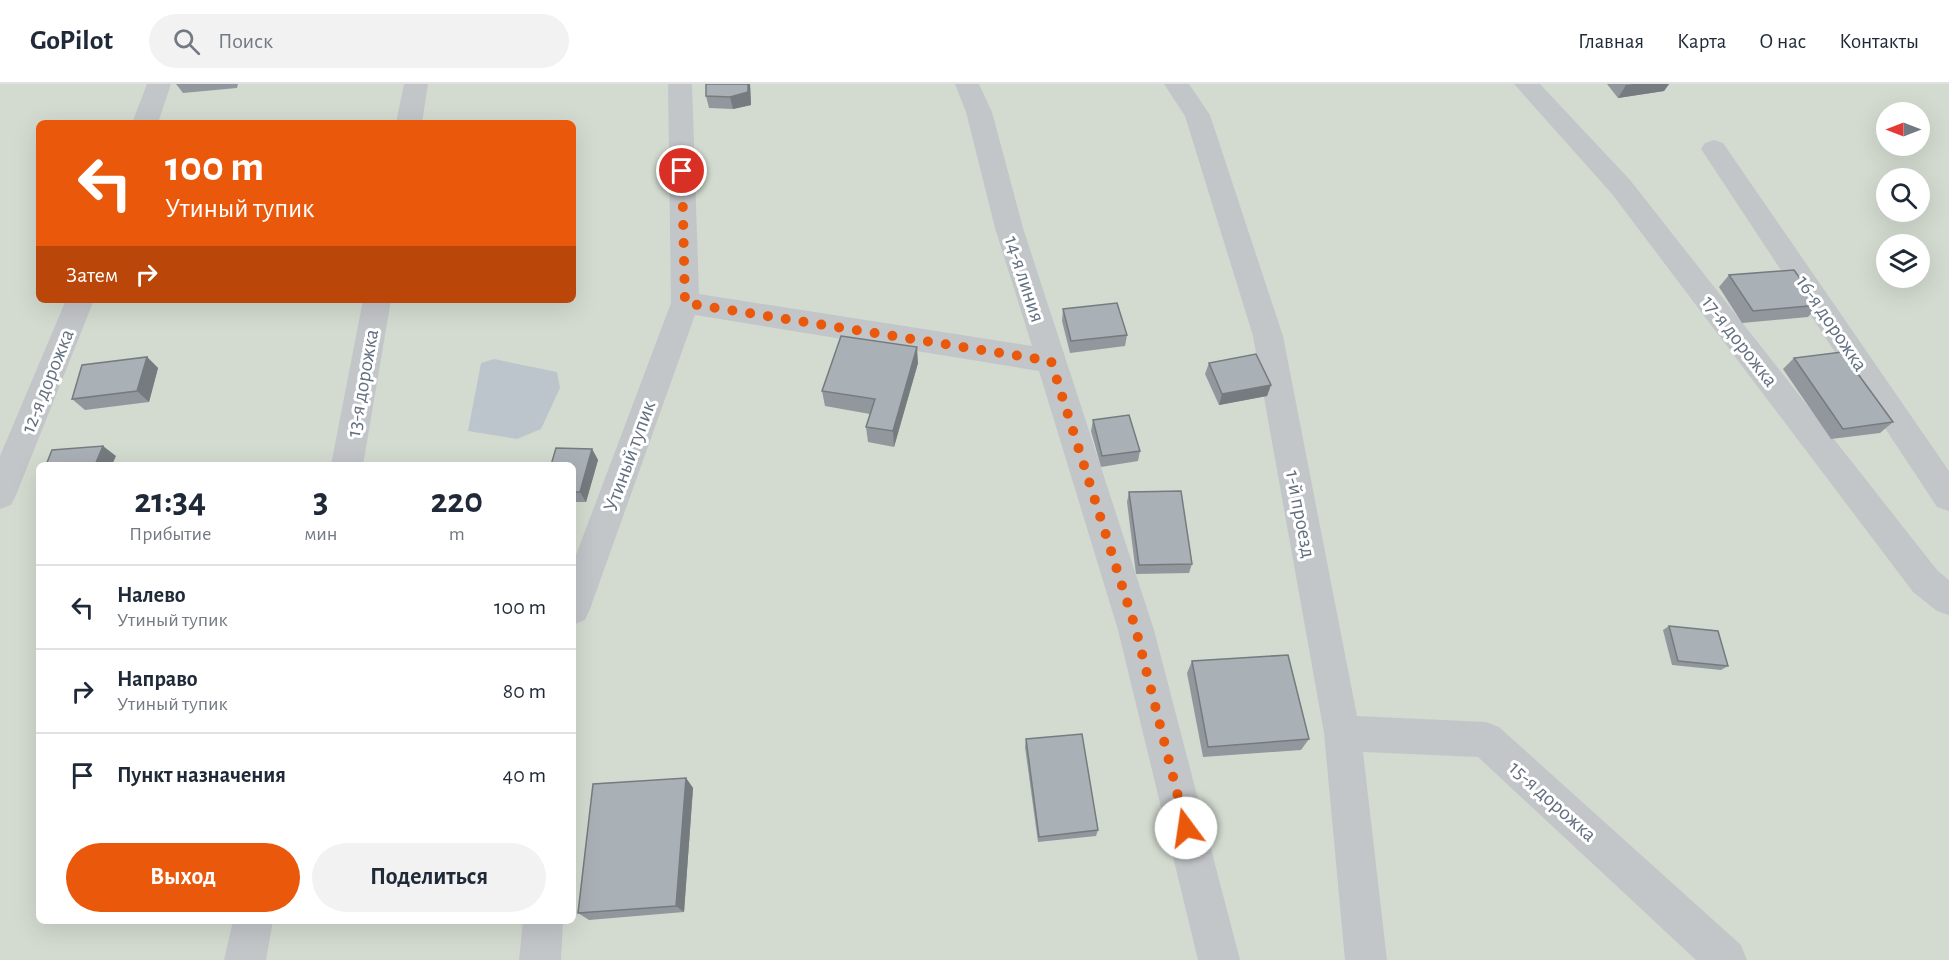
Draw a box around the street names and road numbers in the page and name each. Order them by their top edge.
street label: 14-я линия [1001,234,1048,325]
street label: 16-я дорожка [1792,272,1871,375]
street label: 17-я дорожка [1698,292,1782,391]
street label: 12-я дорожка [17,326,78,436]
street label: 13-я дорожка [343,327,382,439]
street label: Утиный тупик [600,398,659,514]
street label: 1-й проезд [1282,469,1319,560]
street label: 15-я дорожка [1505,757,1601,846]

